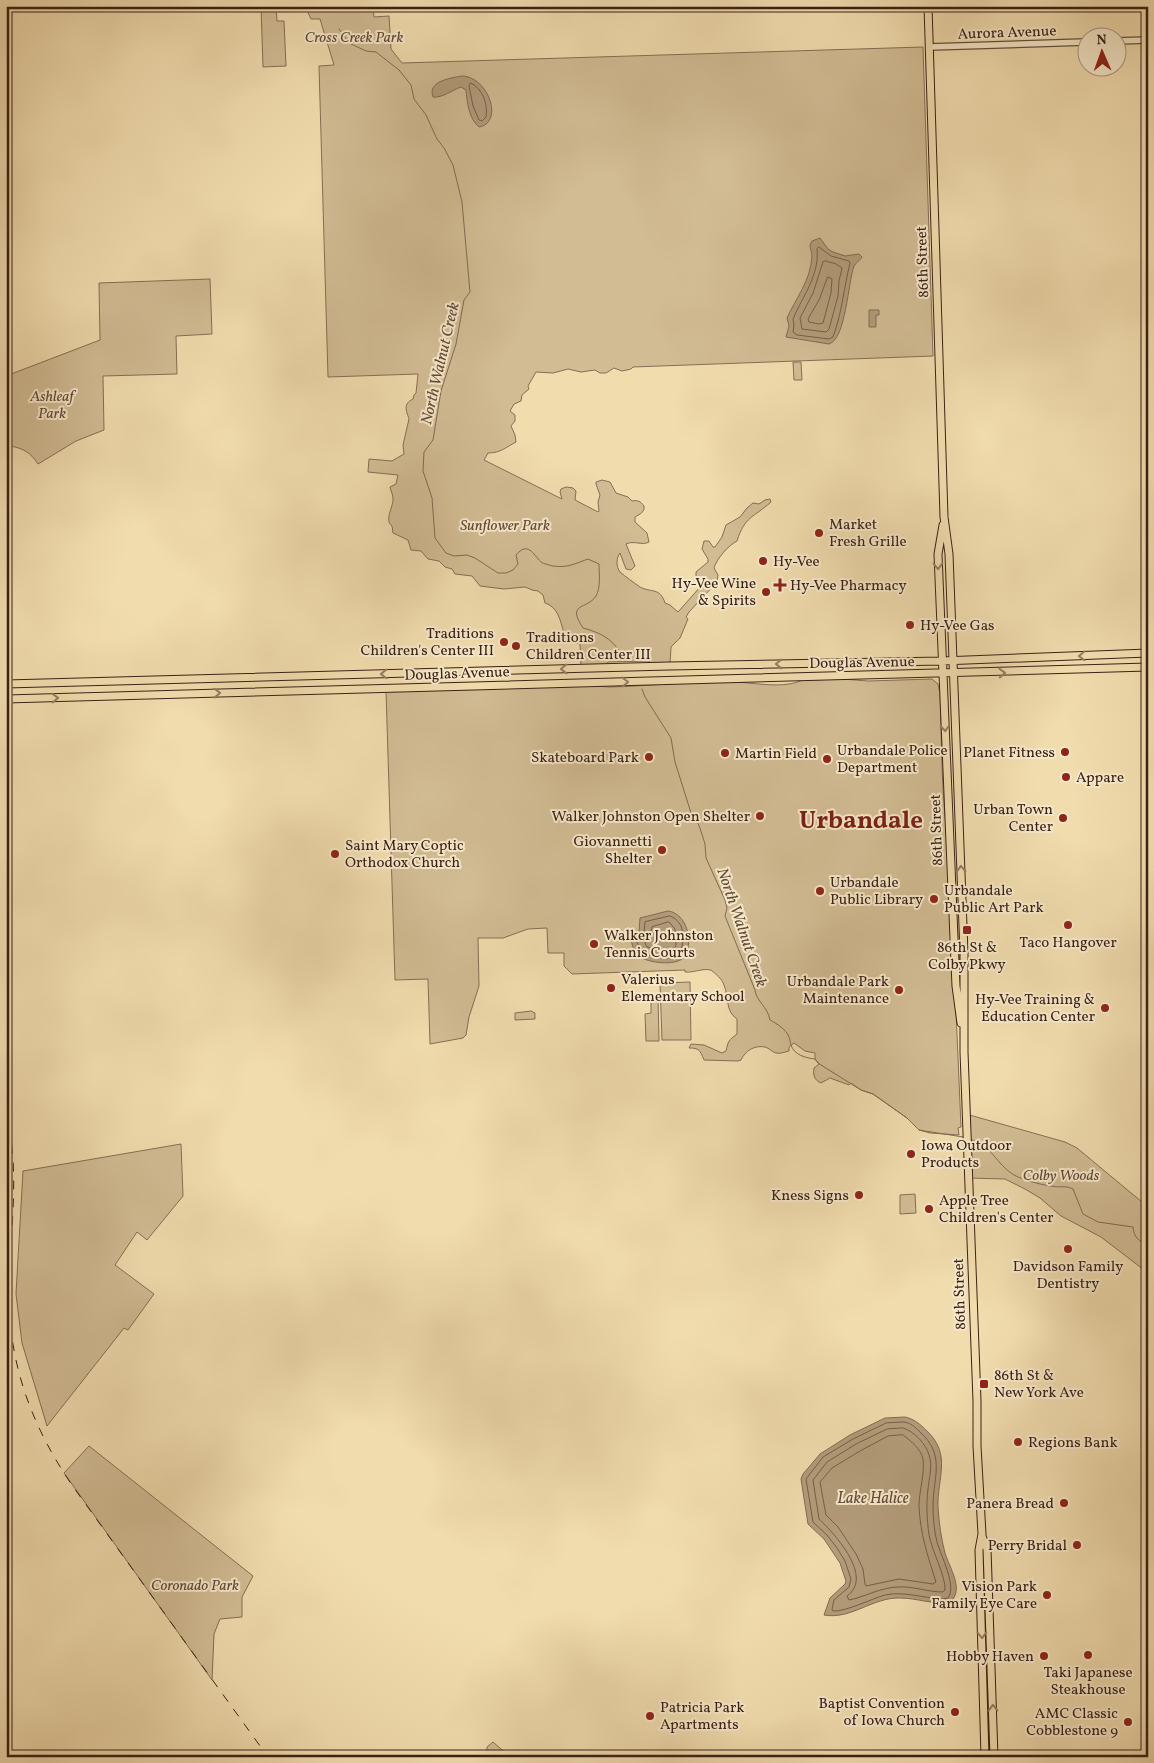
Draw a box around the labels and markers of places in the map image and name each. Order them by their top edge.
place label: Market Fresh Grille [829,515,907,553]
marker: Market Fresh Grille [813,527,825,539]
place label: Hy-Vee [773,552,820,573]
marker: Hy-Vee [757,555,769,567]
place label: Hy-Vee Wine & Spirits [672,574,756,612]
place label: Hy-Vee Pharmacy [790,576,907,597]
marker: Hy-Vee Pharmacy [774,579,786,591]
marker: Hy-Vee Wine & Spirits [760,586,772,598]
place label: Hy-Vee Gas [920,616,995,637]
marker: Hy-Vee Gas [904,619,916,631]
place label: Traditions Children's Center III [361,624,494,662]
place label: Traditions Children Center III [526,628,651,666]
marker: Traditions Children's Center III [498,636,510,648]
marker: Traditions Children Center III [510,640,522,652]
place label: Urbandale Police Department [837,741,948,779]
place label: Planet Fitness [963,743,1055,764]
place label: Martin Field [735,744,817,765]
marker: Planet Fitness [1059,746,1071,758]
marker: Martin Field [719,747,731,759]
place label: Skateboard Park [531,748,639,769]
marker: Skateboard Park [643,751,655,763]
marker: Urbandale Police Department [821,753,833,765]
place label: Appare [1076,768,1124,789]
marker: Appare [1060,771,1072,783]
place label: Urban Town Center [973,800,1053,838]
place label: Walker Johnston Open Shelter [552,807,750,828]
marker: Walker Johnston Open Shelter [754,810,766,822]
marker: Urban Town Center [1057,812,1069,824]
place label: Giovannetti Shelter [573,832,652,870]
place label: Saint Mary Coptic Orthodox Church [345,836,464,874]
marker: Giovannetti Shelter [656,844,668,856]
marker: Saint Mary Coptic Orthodox Church [329,848,341,860]
place label: Urbandale Public Library [830,873,923,911]
place label: Urbandale Public Art Park [944,881,1044,919]
marker: Urbandale Public Library [814,885,826,897]
marker: Urbandale Public Art Park [928,893,940,905]
marker: Taco Hangover [1062,919,1074,931]
marker: 86th St & Colby Pkwy [961,924,973,936]
place label: Walker Johnston Tennis Courts [604,926,713,964]
place label: Taco Hangover [1019,933,1117,954]
marker: Walker Johnston Tennis Courts [588,938,600,950]
place label: 86th St & Colby Pkwy [928,938,1006,976]
place label: Valerius Elementary School [621,970,744,1008]
place label: Urbandale Park Maintenance [787,972,889,1010]
marker: Valerius Elementary School [605,982,617,994]
marker: Urbandale Park Maintenance [893,984,905,996]
place label: Hy-Vee Training & Education Center [975,990,1095,1028]
marker: Hy-Vee Training & Education Center [1099,1002,1111,1014]
place label: Iowa Outdoor Products [921,1136,1011,1174]
marker: Iowa Outdoor Products [905,1148,917,1160]
place label: Kness Signs [771,1186,849,1207]
marker: Kness Signs [853,1189,865,1201]
place label: Apple Tree Children's Center [939,1191,1054,1229]
marker: Apple Tree Children's Center [923,1203,935,1215]
marker: Davidson Family Dentistry [1062,1243,1074,1255]
place label: Davidson Family Dentistry [1013,1257,1123,1295]
place label: 86th St & New York Ave [994,1366,1084,1404]
marker: 86th St & New York Ave [978,1378,990,1390]
place label: Regions Bank [1028,1433,1118,1454]
marker: Regions Bank [1012,1436,1024,1448]
place label: Panera Bread [966,1494,1054,1515]
marker: Panera Bread [1058,1497,1070,1509]
place label: Perry Bridal [988,1536,1067,1557]
marker: Perry Bridal [1071,1539,1083,1551]
place label: Vision Park Family Eye Care [931,1577,1037,1615]
marker: Vision Park Family Eye Care [1041,1589,1053,1601]
place label: Hobby Haven [946,1647,1034,1668]
marker: Taki Japanese Steakhouse [1082,1649,1094,1661]
marker: Hobby Haven [1038,1650,1050,1662]
place label: Taki Japanese Steakhouse [1043,1663,1133,1701]
place label: Baptist Convention of Iowa Church [818,1694,945,1732]
place label: Patricia Park Apartments [660,1698,744,1736]
place label: AMC Classic Cobblestone 9 [1026,1704,1118,1742]
marker: Baptist Convention of Iowa Church [949,1706,961,1718]
marker: Patricia Park Apartments [644,1710,656,1722]
marker: AMC Classic Cobblestone 9 [1122,1716,1134,1728]

